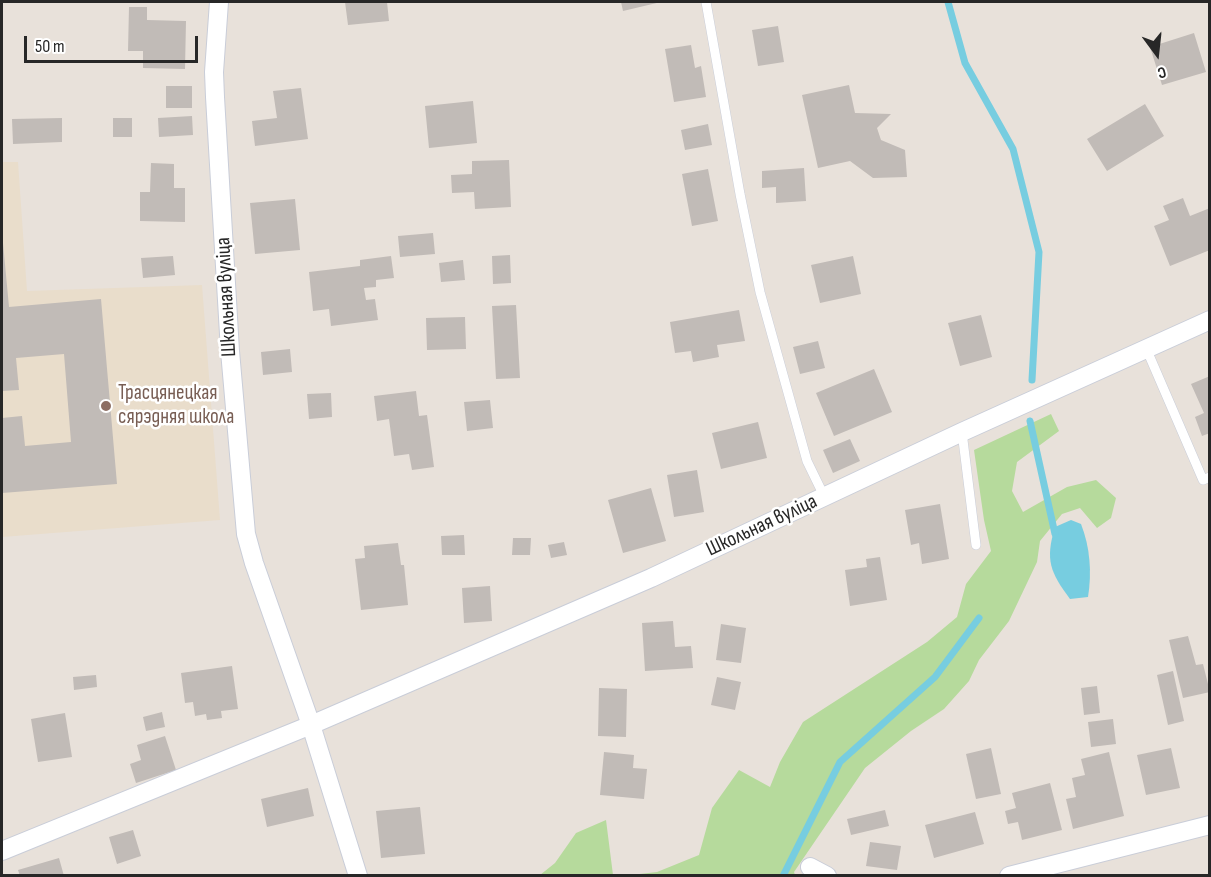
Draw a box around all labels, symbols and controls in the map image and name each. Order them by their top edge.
scale bar [27,24,201,62]
north arrow [1127,24,1187,84]
text: 50 m [35,36,65,57]
text: С [1155,62,1168,82]
street label: Школьная вуліца [211,237,243,357]
place label: Трасцянецкая сярэдняя школа [118,381,234,431]
marker: Трасцянецкая сярэдняя школа [99,399,113,413]
street label: Школьная вуліца [702,489,822,563]

